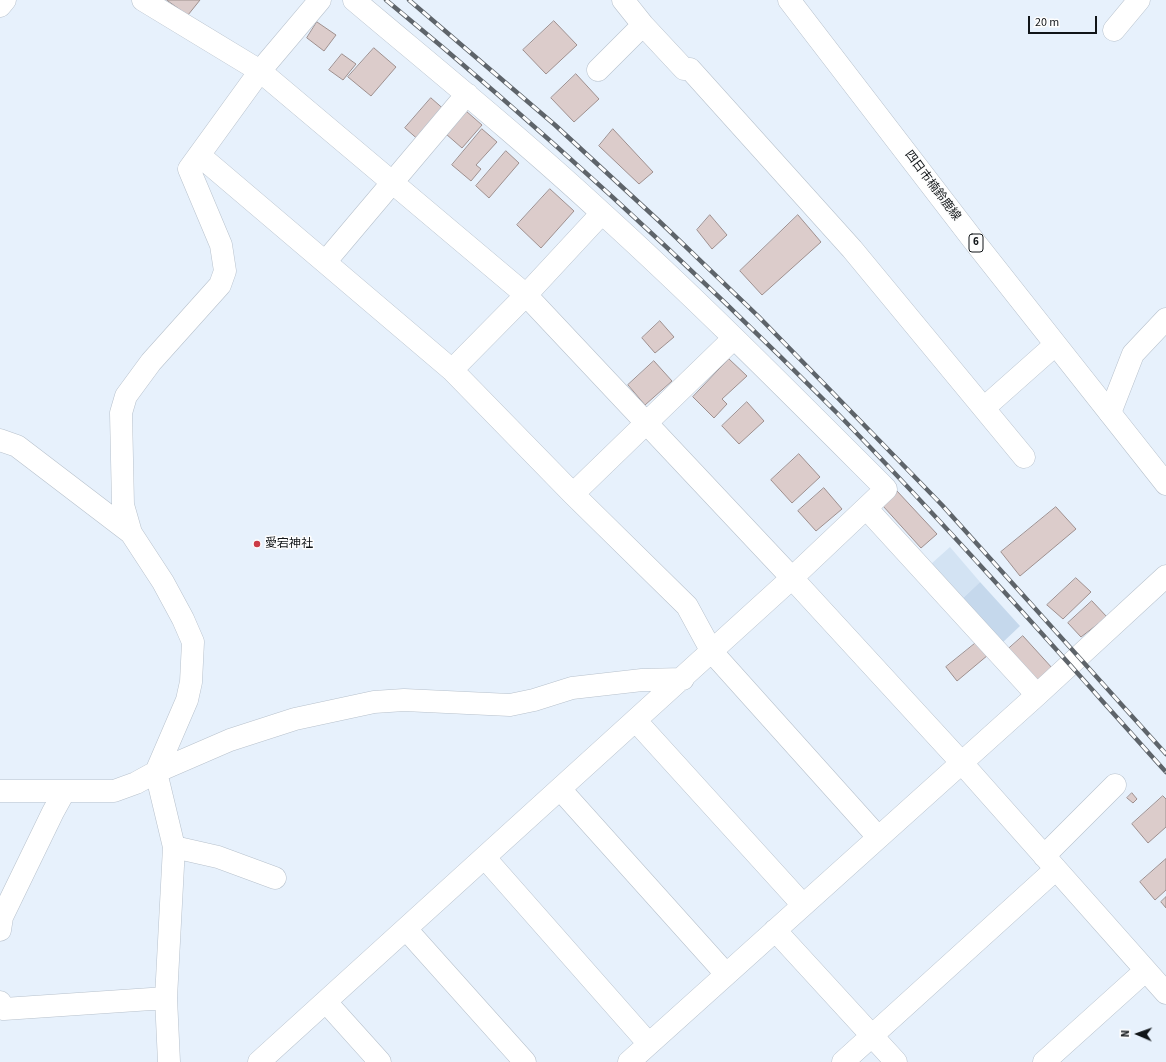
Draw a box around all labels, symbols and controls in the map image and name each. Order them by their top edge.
scale bar [1030,8,1099,34]
text: 20 m [1035,14,1059,31]
street label: 四日市楠鈴鹿線 [901,148,963,224]
road number: 6 [969,234,983,252]
place label: 愛宕神社 [265,537,313,551]
marker: 愛宕神社 [252,539,262,549]
north arrow [1118,1014,1158,1054]
text: N [1118,1030,1133,1037]

